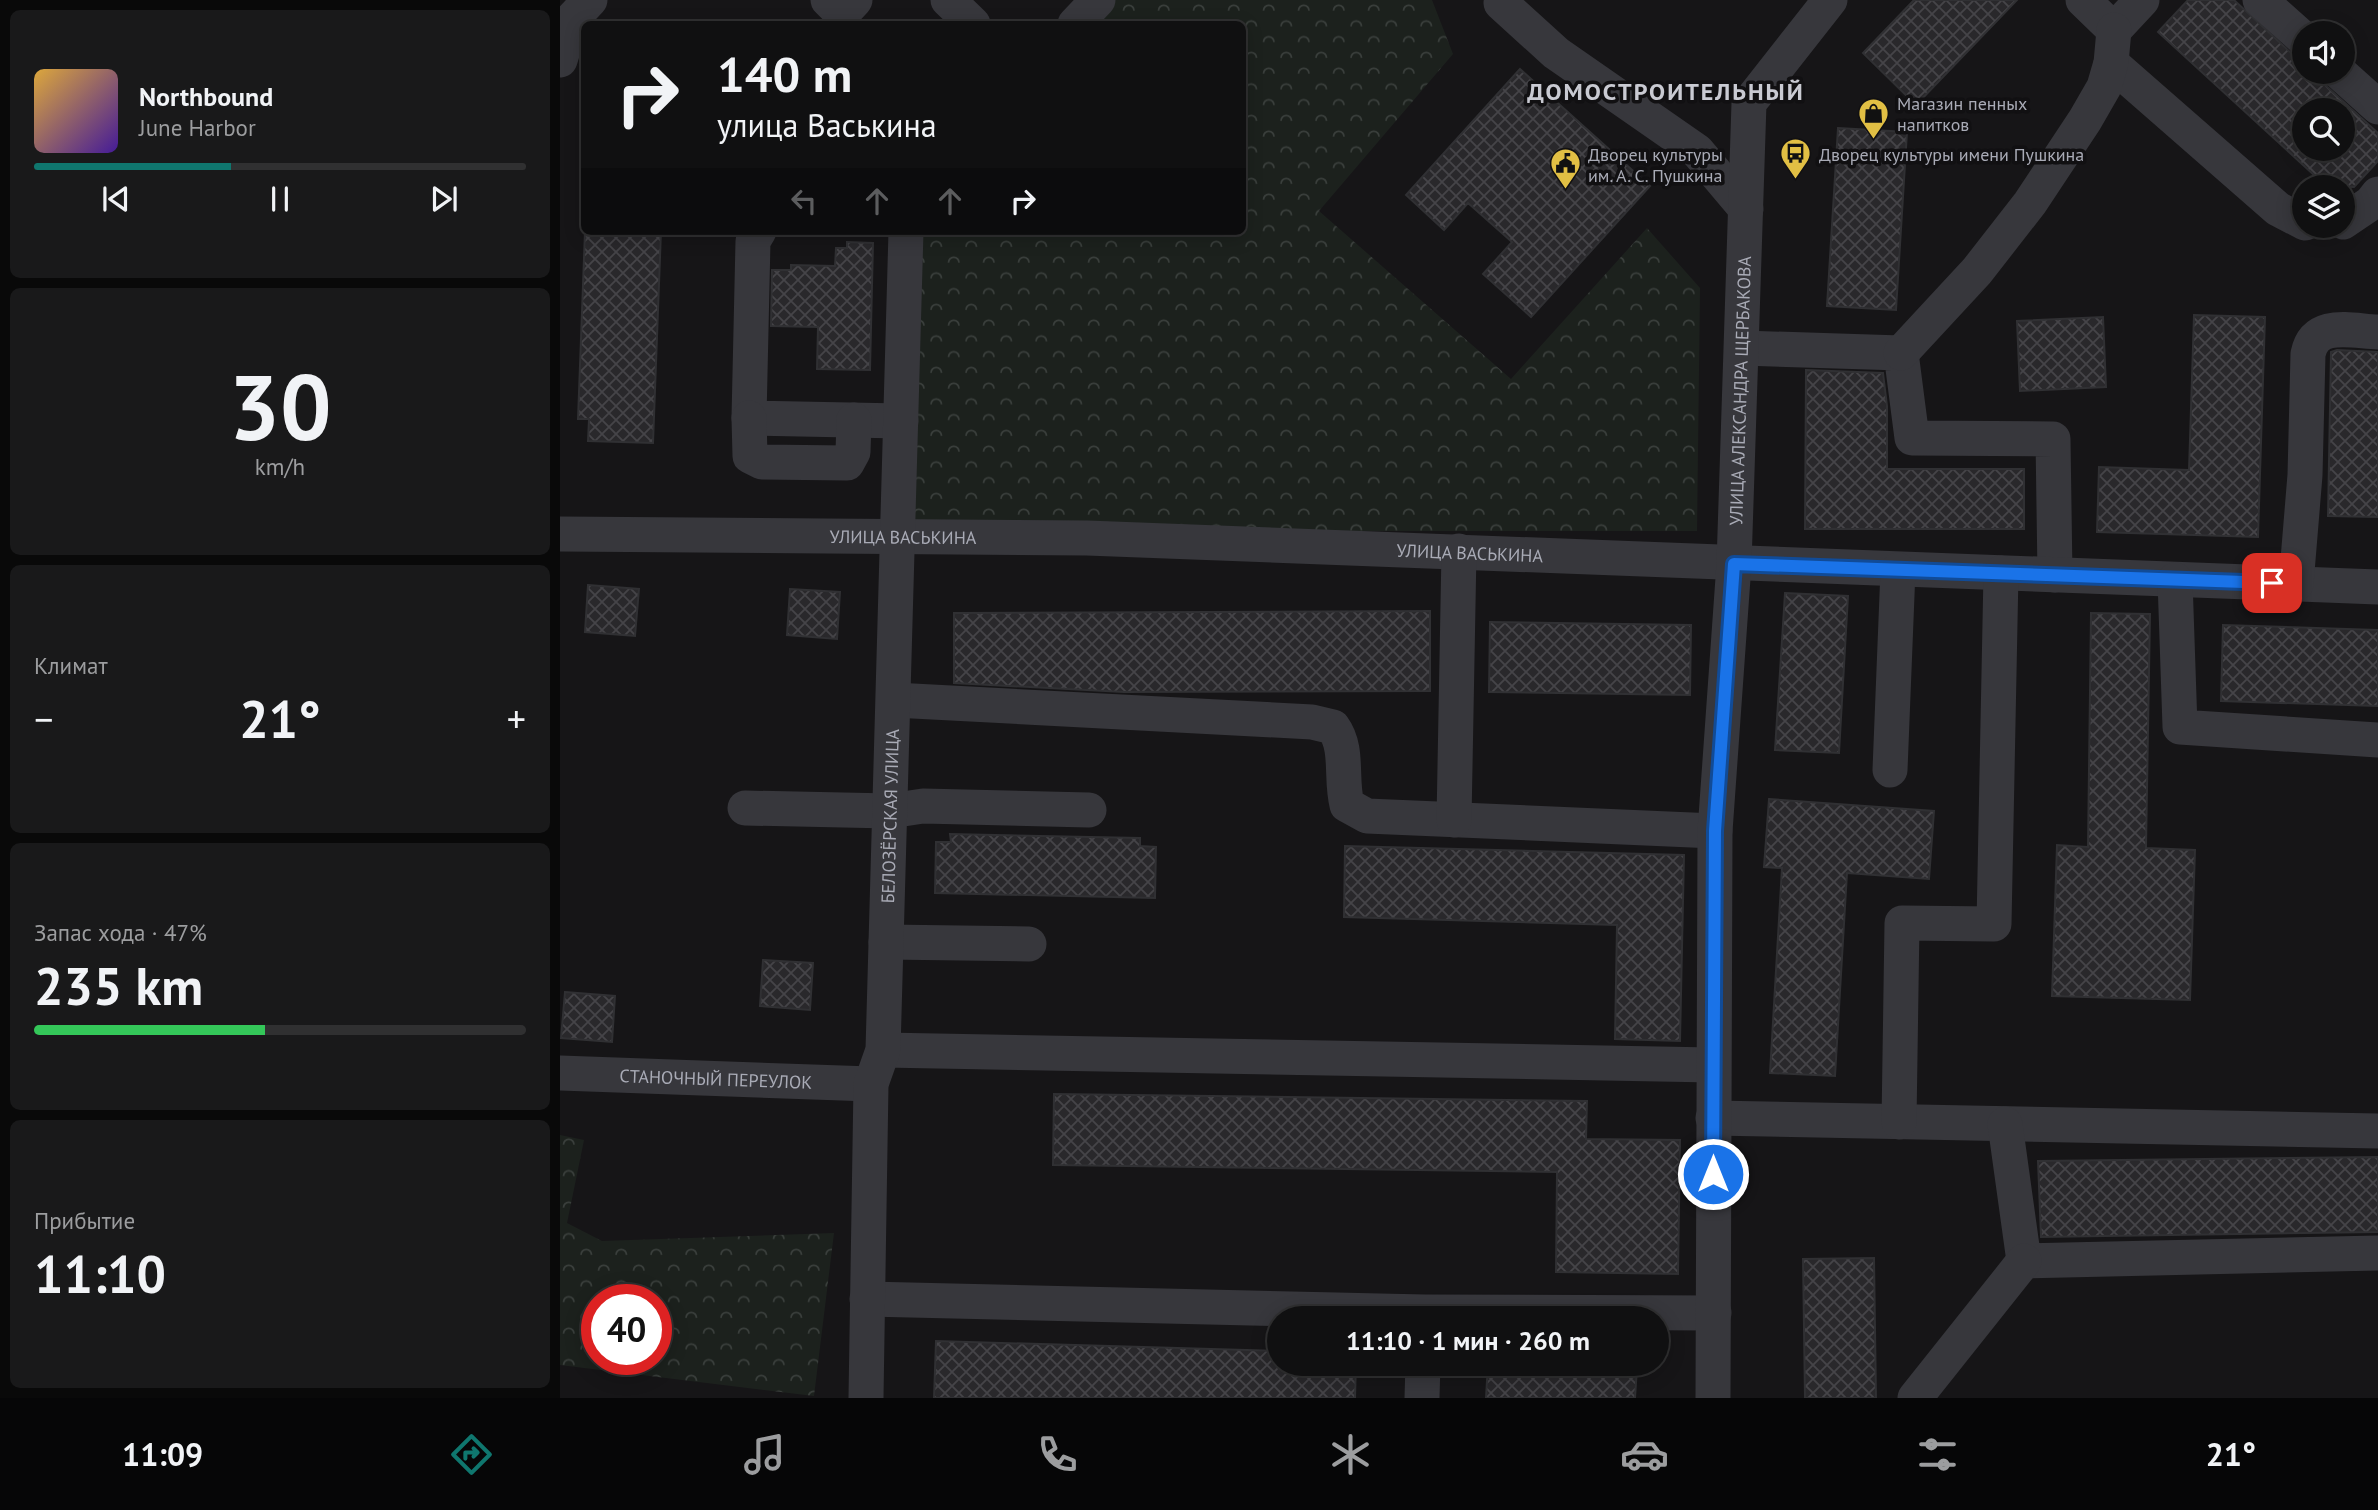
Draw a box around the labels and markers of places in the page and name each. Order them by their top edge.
place label: Магазин пенных напитков [1897,92,2027,136]
shop icon: Магазин пенных напитков [1857,96,1891,140]
bus stop icon: Дворец культуры имени Пушкина [1779,137,1813,181]
place label: Дворец культуры им. А. С. Пушкина [1588,143,1723,187]
place label: Дворец культуры имени Пушкина [1819,143,2084,166]
public building icon: Дворец культуры им. А. С. Пушкина [1548,147,1582,191]
pin [2242,553,2302,613]

